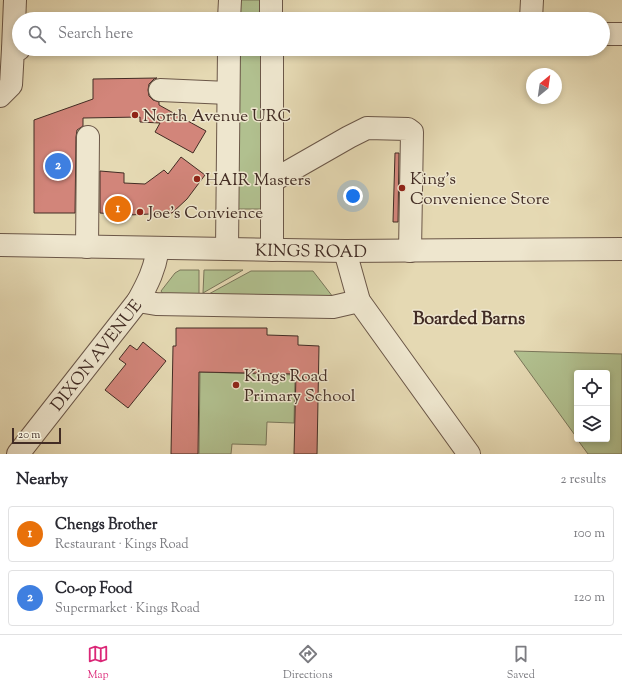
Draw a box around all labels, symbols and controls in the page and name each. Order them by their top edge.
search box [12,12,610,56]
icon: search [26,23,48,45]
text: Search here [58,24,133,45]
north arrow [526,68,562,104]
place label: North Avenue URC [143,105,291,129]
marker: North Avenue URC [130,110,140,120]
pin: 2 [45,151,71,181]
place label: King's Convenience Store [410,168,550,212]
place label: HAIR Masters [205,169,311,193]
marker: HAIR Masters [192,174,202,184]
marker: King's Convenience Store [397,183,407,193]
your location [343,186,363,206]
pin: 1 [105,194,131,224]
place label: Joe's Convience [147,202,263,226]
marker: Joe's Convience [135,207,145,217]
street label: KINGS ROAD [255,239,367,265]
street label: DIXON AVENUE [46,295,149,417]
district label: Boarded Barns [413,307,525,333]
place label: Kings Road Primary School [244,365,356,409]
map controls [574,370,610,442]
button: locate [574,370,610,406]
marker: Kings Road Primary School [231,380,241,390]
button: layers [574,406,610,442]
scale bar [12,426,61,445]
text: 20 m [18,427,40,443]
text: Nearby [16,468,68,492]
text: 2 results [561,471,606,489]
text: Chengs Brother [55,515,157,536]
text: 1 [28,525,32,543]
text: 100 m [573,525,605,543]
text: Restaurant · Kings Road [55,536,189,554]
text: Co-op Food [55,579,133,600]
text: 2 [27,589,33,607]
text: 120 m [574,589,605,607]
text: Supermarket · Kings Road [55,600,200,618]
tab: Map [87,643,109,683]
tab: Directions [283,643,333,683]
tab: Saved [507,643,535,683]

